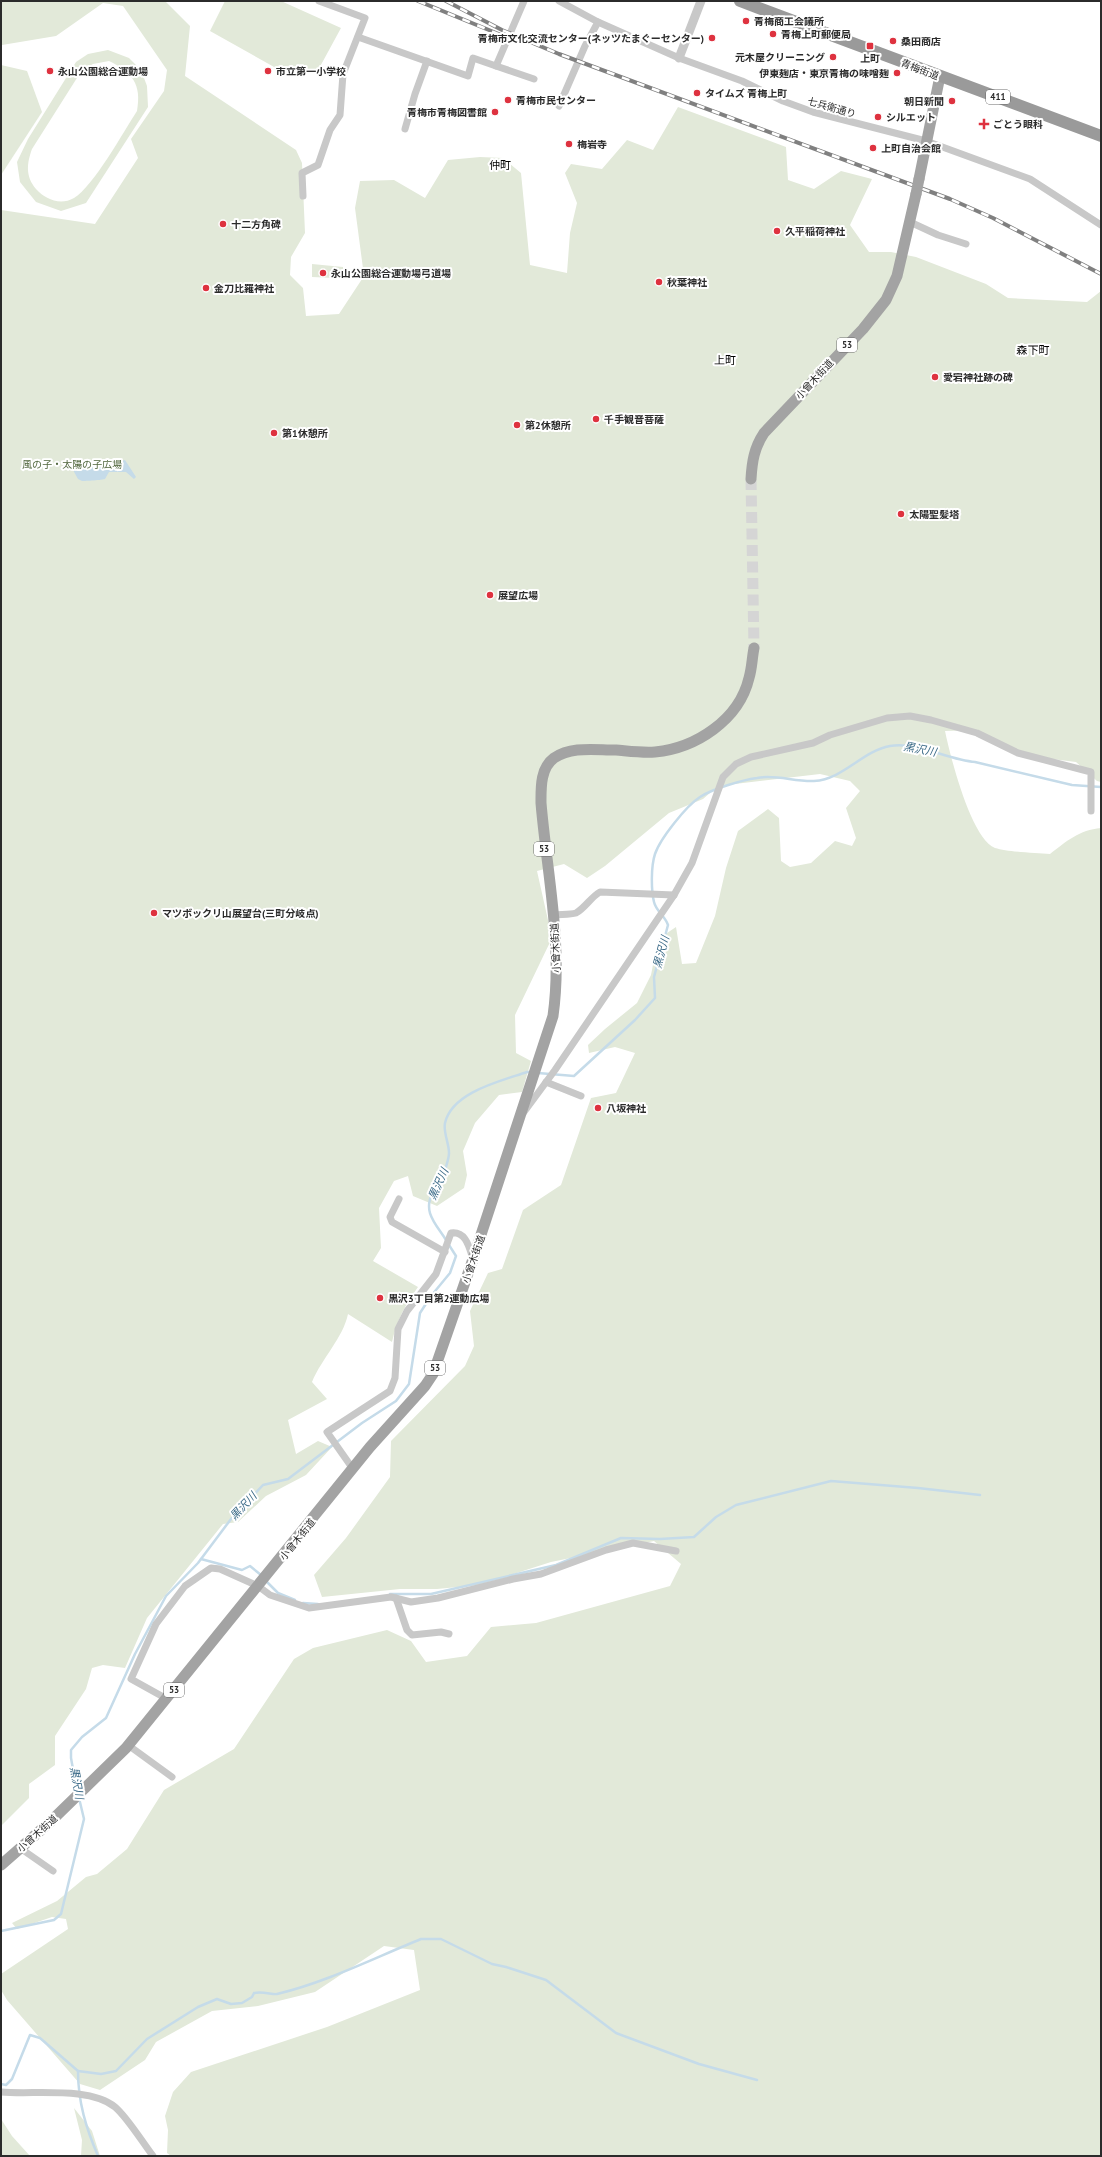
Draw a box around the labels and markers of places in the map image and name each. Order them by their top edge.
place label: 青梅商工会議所 [754,15,824,28]
marker: 青梅商工会議所 [741,16,751,26]
place label: 青梅上町郵便局 [781,28,851,41]
marker: 青梅上町郵便局 [768,29,778,39]
place label: 青梅市文化交流センター(ネッツたまぐーセンター) [478,32,704,45]
marker: 青梅市文化交流センター(ネッツたまぐーセンター) [707,33,717,43]
place label: 桑田商店 [901,35,941,48]
marker: 桑田商店 [888,36,898,46]
marker: 上町 [865,41,875,51]
place label: 元木屋クリーニング [735,51,825,64]
marker: 元木屋クリーニング [828,52,838,62]
place label: 上町 [860,52,880,65]
place label: 永山公園総合運動場 [58,65,148,78]
place label: 市立第一小学校 [276,65,346,78]
marker: 永山公園総合運動場 [45,66,55,76]
marker: 市立第一小学校 [263,66,273,76]
place label: 伊東麹店・東京青梅の味噌麹 [759,67,889,80]
marker: 伊東麹店・東京青梅の味噌麹 [892,68,902,78]
place label: タイムズ 青梅上町 [705,87,787,100]
marker: タイムズ 青梅上町 [692,88,702,98]
place label: 青梅市民センター [516,94,596,107]
marker: 青梅市民センター [503,95,513,105]
place label: 朝日新聞 [904,95,944,108]
marker: 朝日新聞 [947,96,957,106]
place label: 青梅市青梅図書館 [407,106,487,119]
marker: 青梅市青梅図書館 [490,107,500,117]
place label: シルエット [886,111,936,124]
marker: シルエット [873,112,883,122]
marker: ごとう眼科 [978,118,990,130]
place label: ごとう眼科 [993,118,1043,131]
place label: 梅岩寺 [577,138,607,151]
marker: 梅岩寺 [564,139,574,149]
place label: 上町自治会館 [881,142,941,155]
marker: 上町自治会館 [868,143,878,153]
place label: 十二方角碑 [231,218,281,231]
marker: 十二方角碑 [218,219,228,229]
place label: 久平稲荷神社 [785,225,846,238]
marker: 久平稲荷神社 [772,226,782,236]
place label: 永山公園総合運動場弓道場 [331,267,451,280]
marker: 永山公園総合運動場弓道場 [318,268,328,278]
place label: 秋葉神社 [667,276,708,289]
marker: 秋葉神社 [654,277,664,287]
place label: 金刀比羅神社 [214,282,275,295]
marker: 金刀比羅神社 [201,283,211,293]
place label: 愛宕神社跡の碑 [943,371,1013,384]
marker: 愛宕神社跡の碑 [930,372,940,382]
place label: 千手観音菩薩 [604,413,664,426]
marker: 千手観音菩薩 [591,414,601,424]
place label: 第2休憩所 [525,419,571,432]
marker: 第2休憩所 [512,420,522,430]
place label: 第1休憩所 [282,427,328,440]
marker: 第1休憩所 [269,428,279,438]
place label: 太陽聖髪塔 [909,508,960,521]
marker: 太陽聖髪塔 [896,509,906,519]
place label: 展望広場 [498,589,538,602]
marker: 展望広場 [485,590,495,600]
place label: マツボックリ山展望台(三町分岐点) [162,907,319,920]
marker: マツボックリ山展望台(三町分岐点) [149,908,159,918]
place label: 八坂神社 [606,1102,647,1115]
marker: 八坂神社 [593,1103,603,1113]
place label: 黒沢3丁目第2運動広場 [388,1292,489,1305]
marker: 黒沢3丁目第2運動広場 [375,1293,385,1303]

